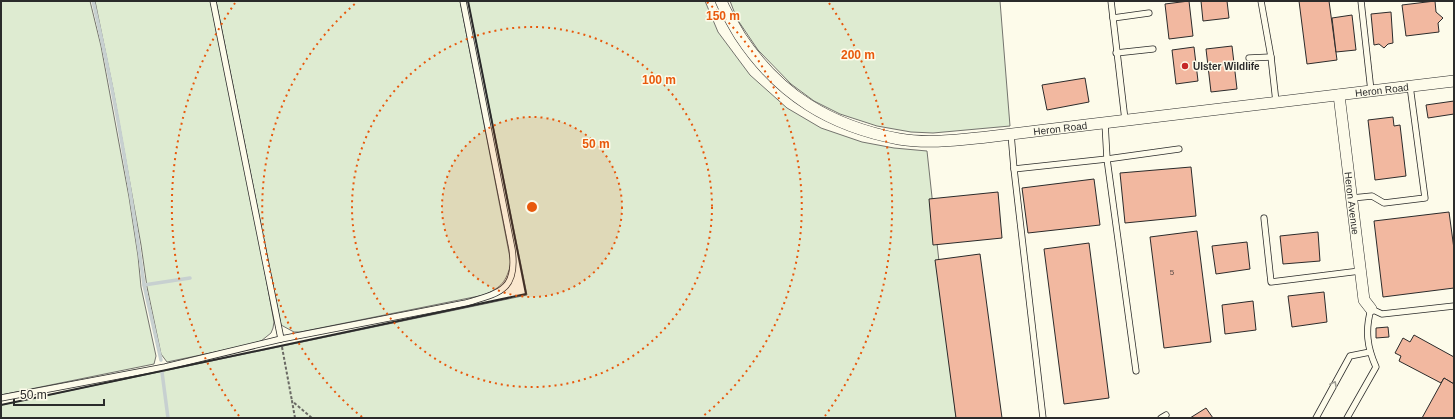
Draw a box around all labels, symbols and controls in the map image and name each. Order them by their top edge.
text: 150 m [706,9,740,23]
text: 200 m [841,48,875,62]
marker: Ulster Wildlife [1180,61,1190,71]
place label: Ulster Wildlife [1193,61,1260,72]
text: 100 m [642,73,676,87]
street label: Heron Road [1354,82,1409,99]
street label: Heron Road [1033,120,1088,137]
text: 50 m [582,137,610,151]
street label: Heron Avenue [1342,171,1361,236]
centre of rings [525,200,539,214]
house number: 5 [1170,268,1175,277]
scale bar [14,381,104,407]
one-way arrow [1330,381,1337,388]
text: 50 m [20,388,47,402]

